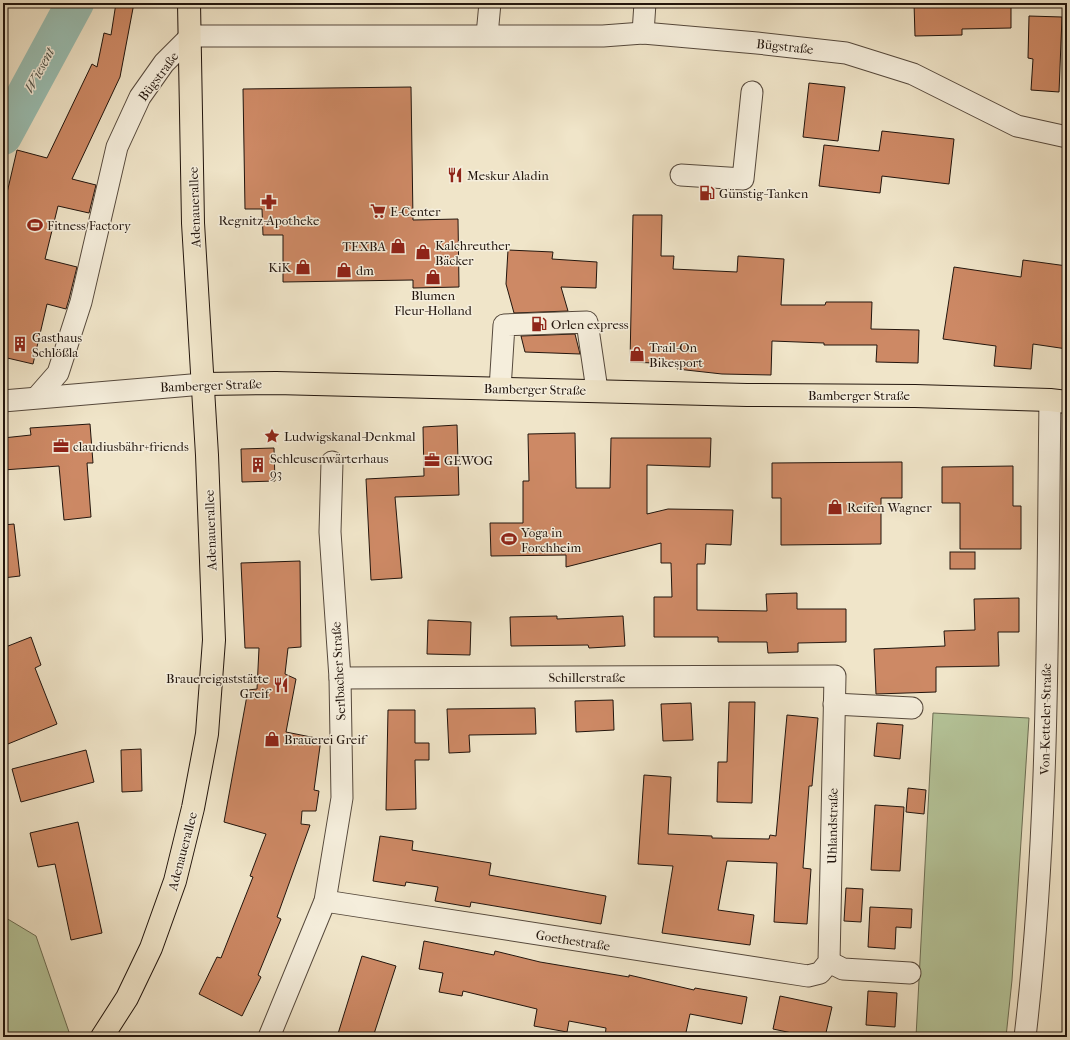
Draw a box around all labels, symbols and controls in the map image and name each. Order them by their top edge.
street label: Bügstraße [756,36,815,57]
water label: Wiesent [21,44,59,96]
street label: Bügstraße [135,48,182,104]
street label: Adenauerallee [186,166,203,249]
restaurant icon: Meskur Aladin [446,166,464,184]
place label: Meskur Aladin [467,168,549,183]
fuel station icon: Günstig-Tanken [698,184,716,202]
place label: Günstig-Tanken [719,186,809,201]
pharmacy icon: Regnitz-Apotheke [260,193,278,211]
supermarket icon: E-Center [369,202,387,220]
place label: E-Center [390,204,441,219]
place label: Regnitz-Apotheke [219,213,320,228]
sports icon: Fitness Factory [26,216,44,234]
place label: Fitness Factory [47,218,132,233]
shop icon: TEXBA [389,237,407,255]
place label: Kalchreuther Bäcker [435,238,511,268]
place label: TEXBA [342,239,387,254]
shop icon: Kalchreuther Bäcker [414,243,432,261]
shop icon: KiK [294,258,312,276]
place label: KiK [268,260,292,275]
shop icon: dm [335,261,353,279]
place label: dm [356,263,374,278]
shop icon: Blumen Fleur-Holland [424,268,442,286]
place label: Blumen Fleur-Holland [394,288,473,318]
fuel station icon: Orlen express [530,315,548,333]
place label: Orlen express [551,317,629,332]
place label: Gasthaus Schlößla [32,330,82,360]
building icon: Gasthaus Schlößla [11,335,29,353]
place label: Trail-On Bikesport [649,340,703,370]
shop icon: Trail-On Bikesport [628,345,646,363]
street label: Bamberger Straße [160,376,263,395]
street label: Bamberger Straße [484,381,587,398]
street label: Bamberger Straße [808,388,911,403]
place icon: Ludwigskanal-Denkmal [263,427,281,445]
place label: Ludwigskanal-Denkmal [284,429,416,444]
office icon: claudiusbähr+friends [52,437,70,455]
place label: claudiusbähr+friends [73,439,189,454]
place label: Schleusenwärterhaus 93 [270,451,389,481]
office icon: GEWOG [423,451,441,469]
place label: GEWOG [444,453,493,468]
building icon: Schleusenwärterhaus 93 [249,456,267,474]
street label: Adenauerallee [202,489,219,572]
shop icon: Reifen Wagner [826,498,844,516]
place label: Reifen Wagner [847,500,932,515]
place label: Yoga in Forchheim [520,525,581,555]
sports icon: Yoga in Forchheim [500,530,518,548]
street label: Serlbacher Straße [328,621,349,721]
street label: Von-Ketteler-Straße [1037,662,1054,776]
street label: Schillerstraße [548,670,626,685]
place label: Brauereigaststätte Greif [166,671,272,701]
restaurant icon: Brauereigaststätte Greif [272,676,290,694]
shop icon: Brauerei Greif [263,730,281,748]
place label: Brauerei Greif [284,732,368,747]
street label: Uhlandstraße [824,787,841,864]
street label: Adenauerallee [165,810,200,893]
street label: Goethestraße [535,927,612,954]

